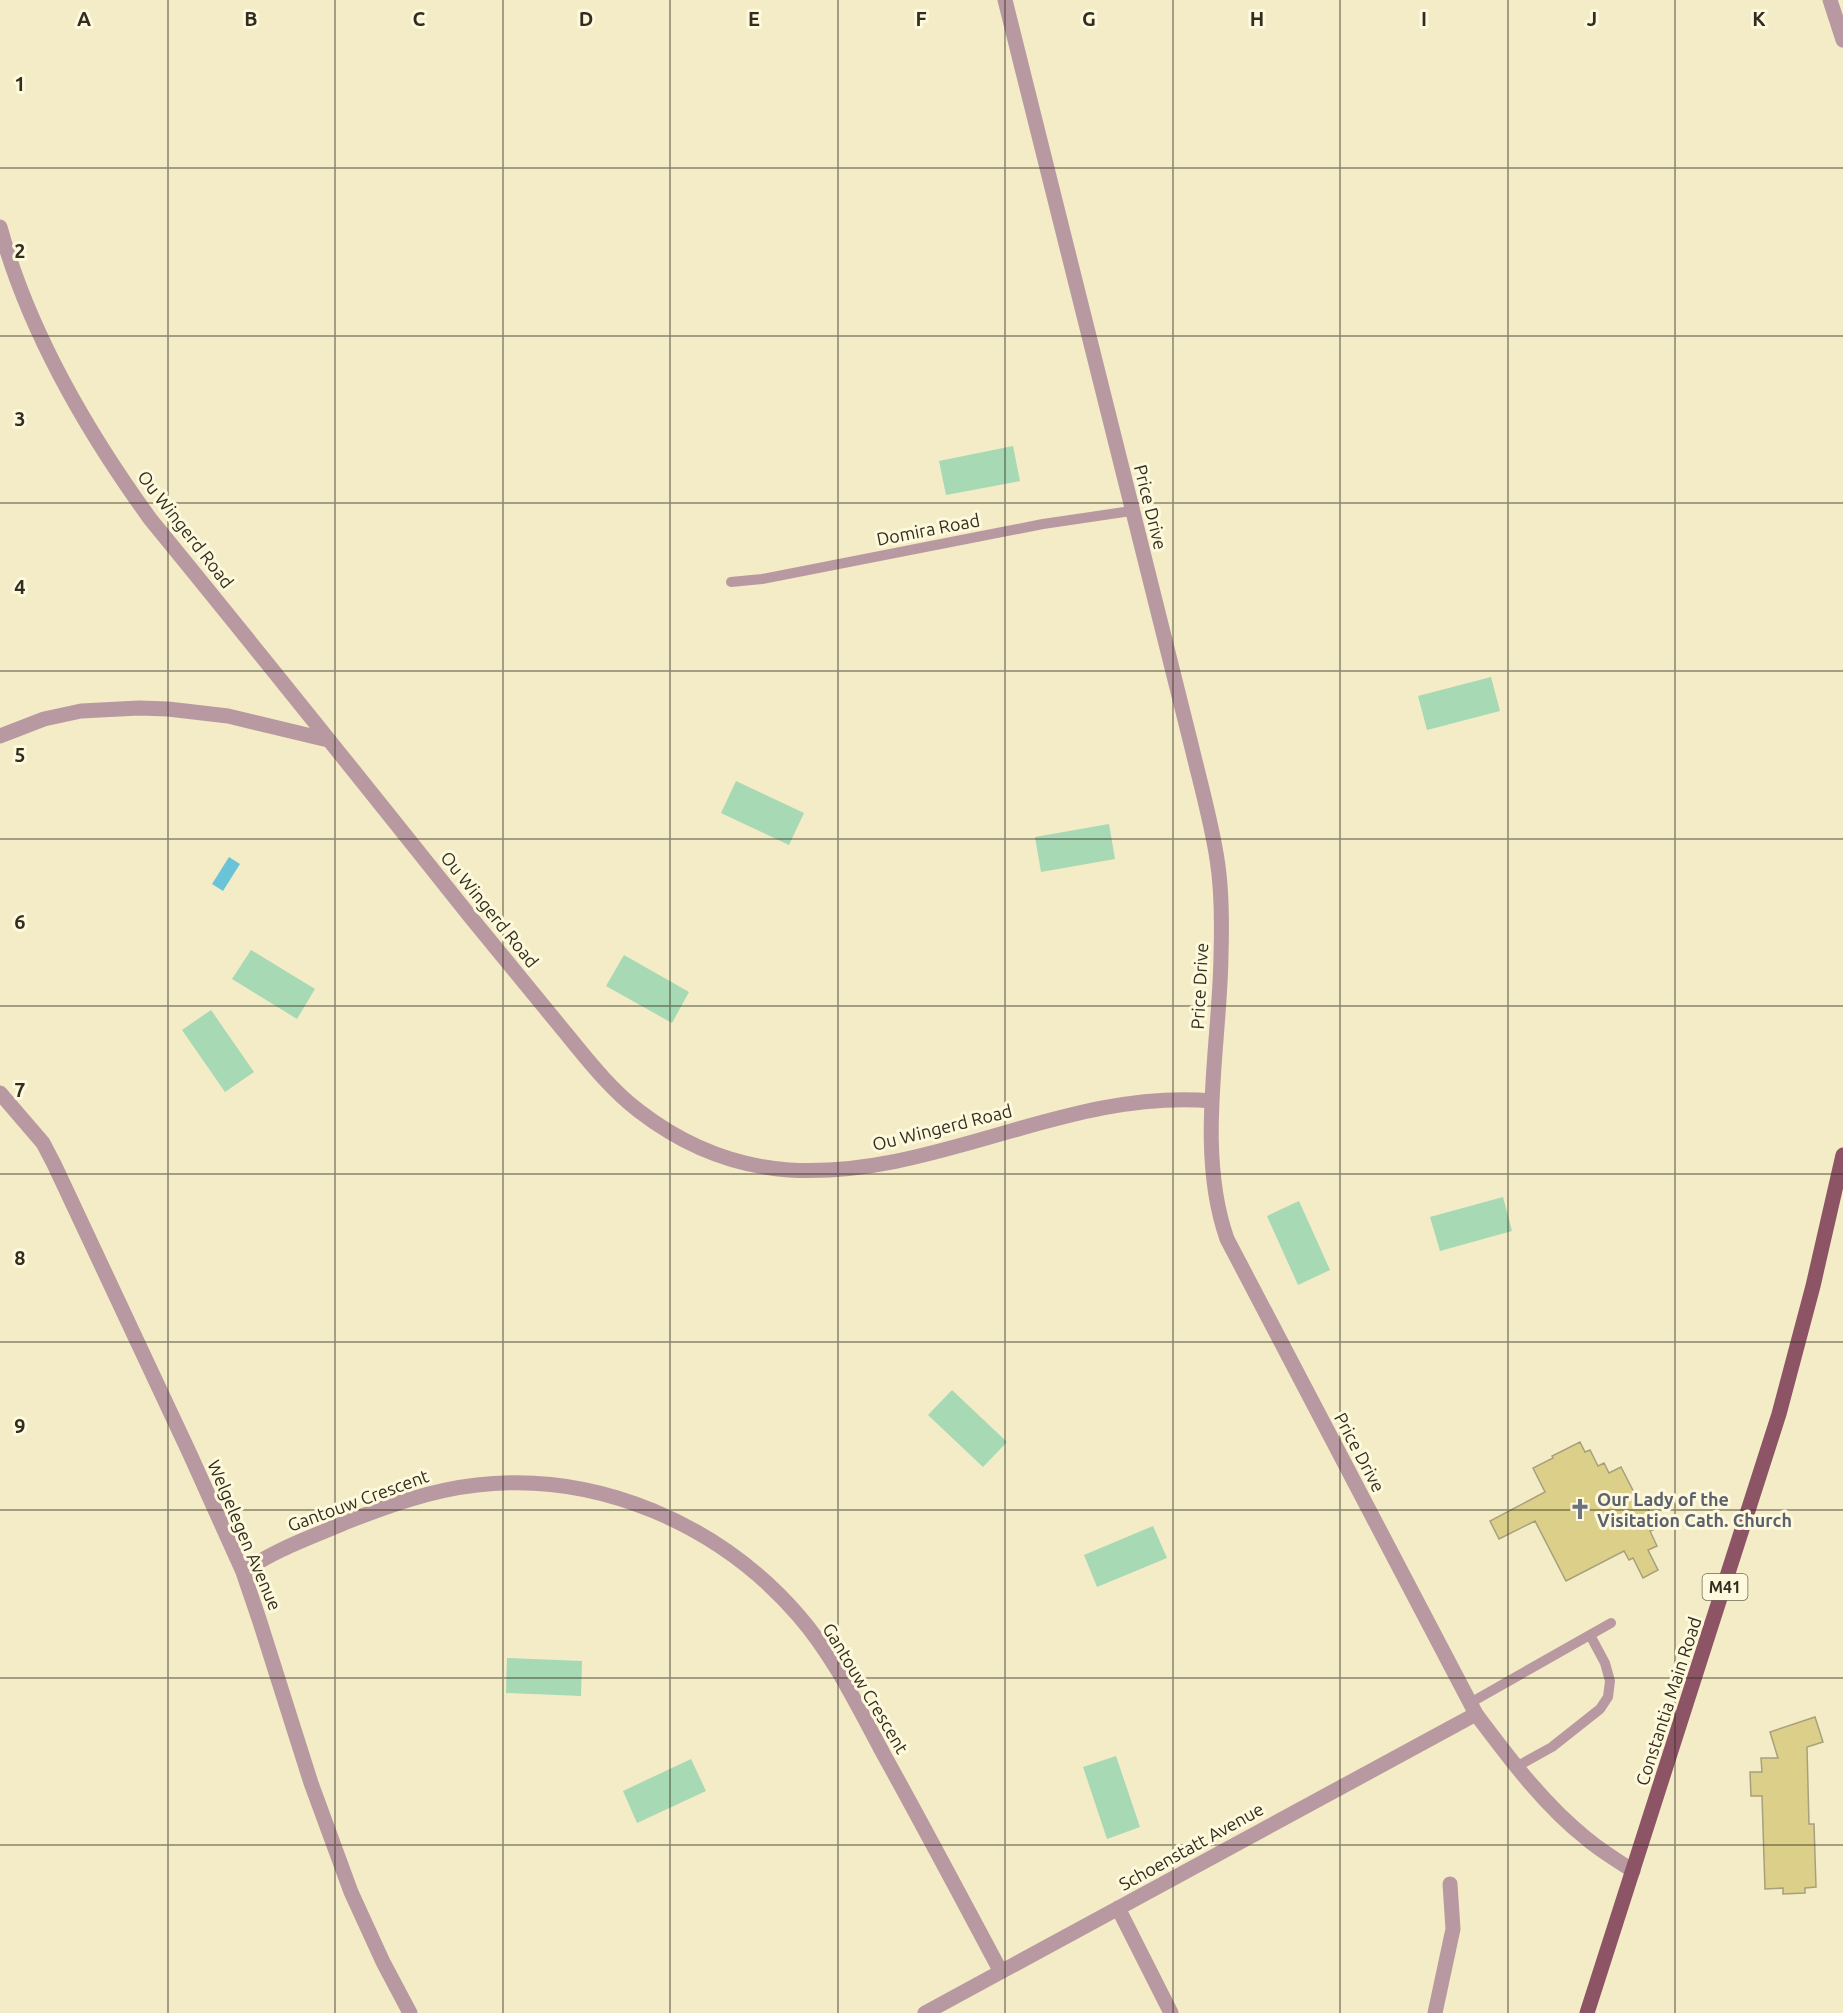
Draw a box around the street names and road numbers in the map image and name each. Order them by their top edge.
street label: Price Drive [1131,462,1171,552]
street label: Ou Wingerd Road [134,466,238,592]
street label: Domira Road [875,509,981,549]
street label: Ou Wingerd Road [437,847,543,971]
street label: Price Drive [1187,942,1211,1030]
street label: Ou Wingerd Road [870,1100,1014,1154]
street label: Price Drive [1331,1409,1389,1495]
street label: Welgelegen Avenue [204,1457,286,1613]
street label: Gantouw Crescent [285,1465,431,1535]
road number: M41 [1702,1574,1748,1600]
street label: Constantia Main Road [1631,1614,1705,1788]
street label: Gantouw Crescent [819,1619,913,1757]
street label: Schoenstatt Avenue [1115,1798,1267,1894]

